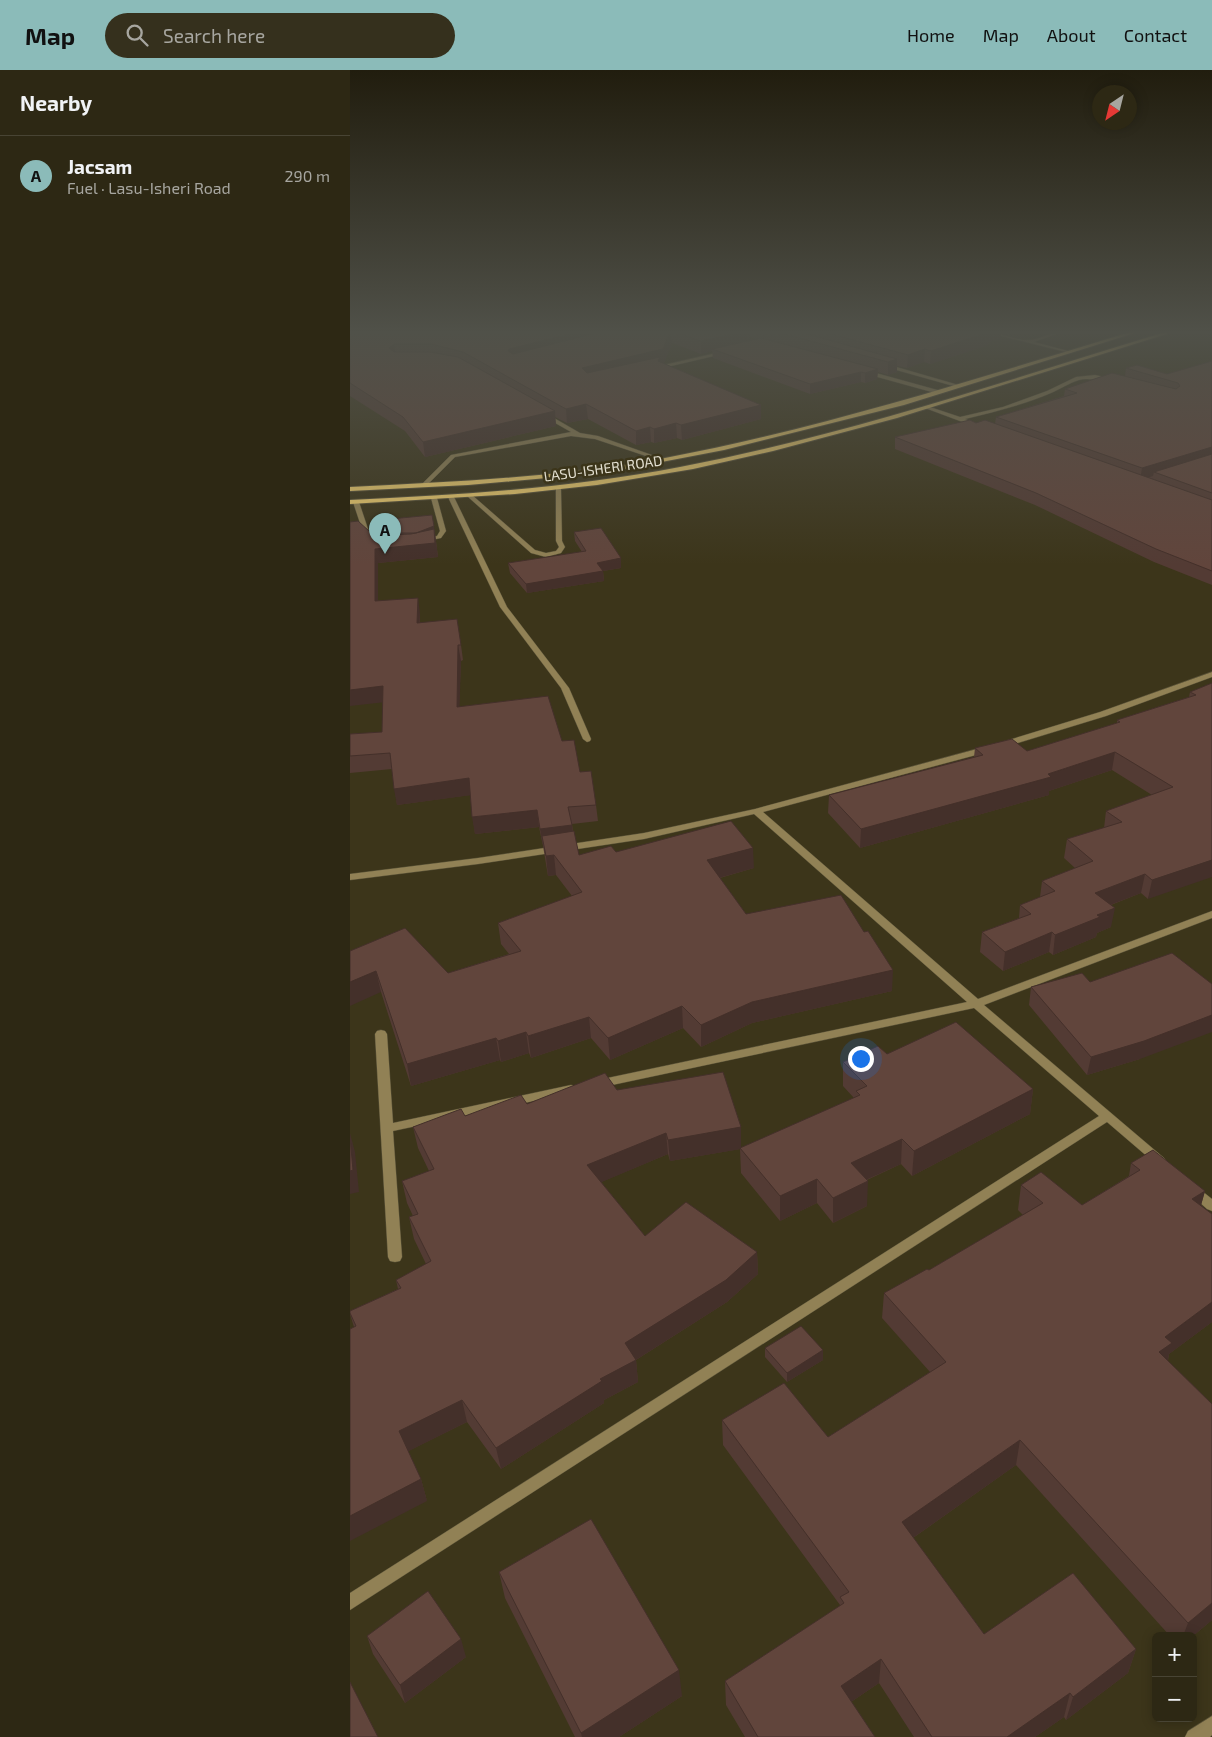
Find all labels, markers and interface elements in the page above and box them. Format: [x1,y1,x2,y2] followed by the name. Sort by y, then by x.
[105,13,455,58] search box
[25,21,75,50] text: Map
[123,21,151,49] icon: search
[163,24,265,47] text: Search here
[907,24,955,46] text: Home
[983,24,1019,46] text: Map
[1047,24,1096,46] text: About
[1124,24,1187,46] text: Contact
[1092,85,1137,130] north arrow
[20,90,92,115] text: Nearby
[67,155,132,178] text: Jacsam
[31,166,41,185] text: A
[285,166,330,185] text: 290 m
[67,178,231,197] text: Fuel · Lasu-Isheri Road
[543,451,663,485] street label: LASU-ISHERI ROAD
[369,513,401,554] pin: A
[848,1046,874,1072] your location
[1152,1632,1197,1722] map controls
[1152,1632,1197,1677] button: +
[1152,1677,1197,1722] button: −

